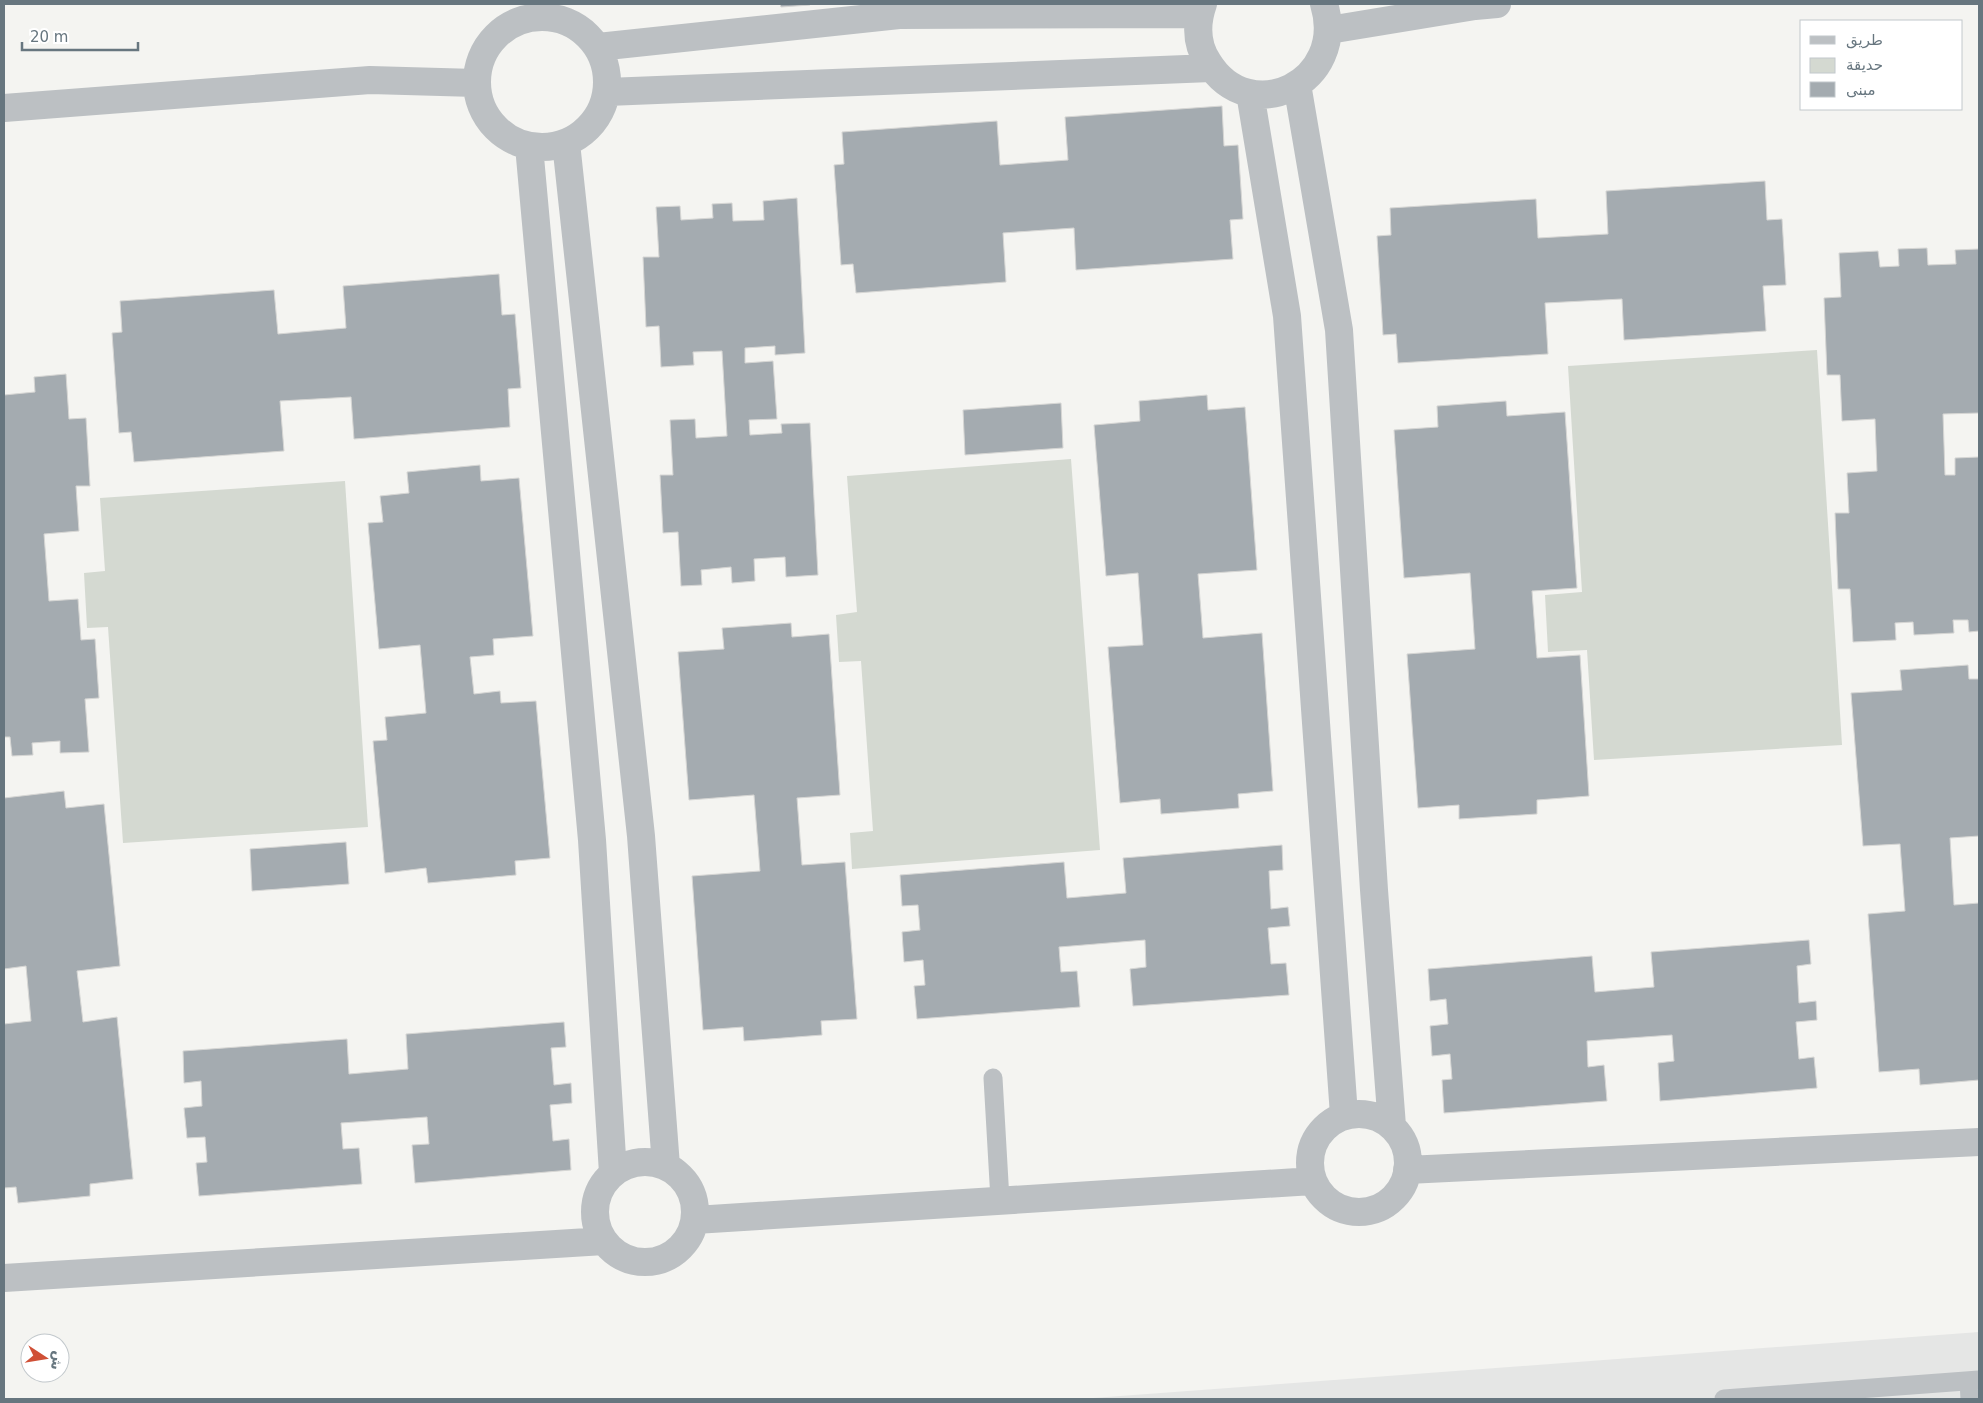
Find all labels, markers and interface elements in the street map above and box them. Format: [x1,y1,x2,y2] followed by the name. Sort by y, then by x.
[22,20,139,52] scale bar
[1800,20,1963,110] legend
[30,28,68,46] text: 20 m
[1846,31,1883,49] text: طريق
[1846,56,1883,74] text: حديقة
[1846,81,1876,99] text: مبنى
[20,1333,70,1383] north arrow
[48,1350,68,1372] text: ش

